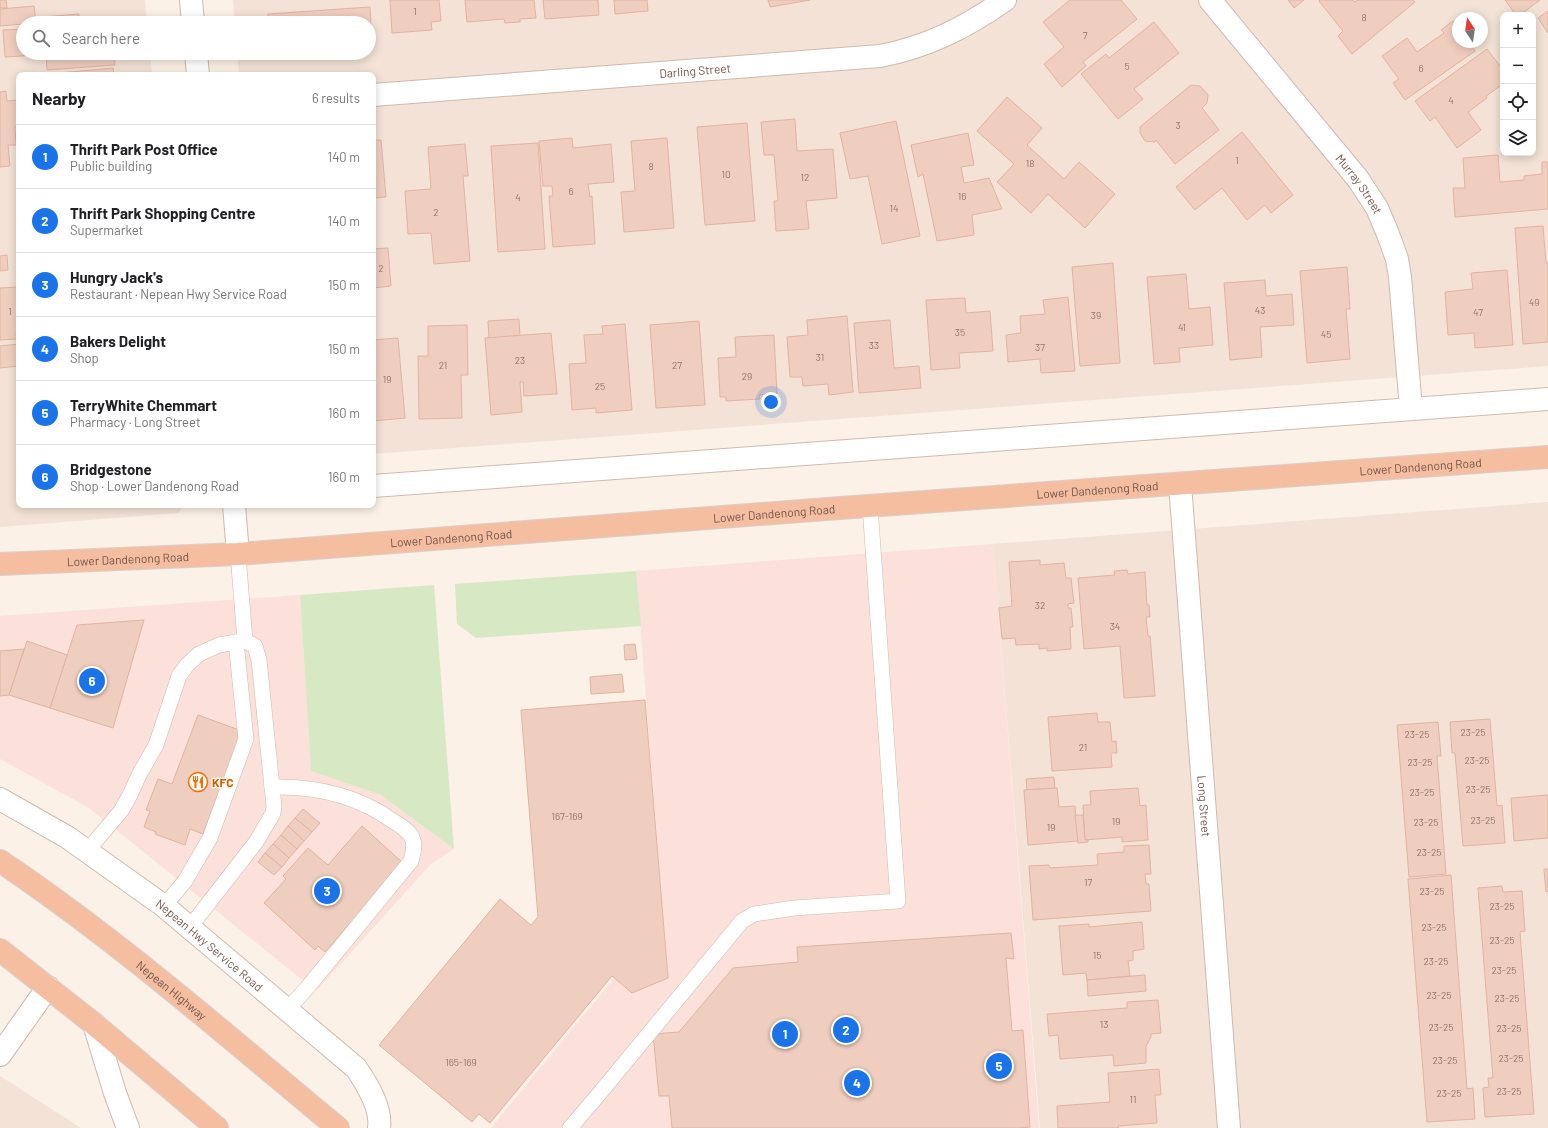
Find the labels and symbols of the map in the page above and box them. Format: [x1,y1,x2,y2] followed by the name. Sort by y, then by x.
[413,5,417,17] house number: 1
[1361,11,1367,23] house number: 8
[1452,12,1488,48] north arrow
[1083,29,1088,41] house number: 7
[659,60,731,80] street label: Darling Street
[1124,60,1130,72] house number: 5
[1418,62,1424,74] house number: 6
[1448,94,1454,106] house number: 4
[1175,119,1181,131] house number: 3
[1333,151,1386,216] street label: Murray Street
[1235,154,1239,166] house number: 1
[1026,157,1034,169] house number: 18
[648,160,654,172] house number: 8
[721,168,731,180] house number: 10
[801,171,809,183] house number: 12
[568,185,574,197] house number: 6
[958,190,966,202] house number: 16
[515,191,521,203] house number: 4
[889,202,899,214] house number: 14
[433,206,439,218] house number: 2
[378,262,384,274] house number: 2
[1529,296,1539,308] house number: 49
[1255,304,1265,316] house number: 43
[8,305,12,317] house number: 1
[1473,306,1483,318] house number: 47
[1091,309,1101,321] house number: 39
[1178,321,1186,333] house number: 41
[955,326,965,338] house number: 35
[1321,328,1331,340] house number: 45
[869,339,879,351] house number: 33
[1035,341,1045,353] house number: 37
[816,351,824,363] house number: 31
[515,354,525,366] house number: 23
[439,359,447,371] house number: 21
[672,359,682,371] house number: 27
[742,370,752,382] house number: 29
[383,373,391,385] house number: 19
[595,380,605,392] house number: 25
[761,392,781,412] your location
[1359,455,1482,478] street label: Lower Dandenong Road
[1036,478,1159,501] street label: Lower Dandenong Road
[713,501,836,525] street label: Lower Dandenong Road
[390,526,513,549] street label: Lower Dandenong Road
[66,549,189,568] street label: Lower Dandenong Road
[1035,599,1045,611] house number: 32
[1110,620,1120,632] house number: 34
[79,666,105,696] pin: 6
[1461,726,1485,738] house number: 23-25
[1405,728,1429,740] house number: 23-25
[1079,741,1087,753] house number: 21
[1465,754,1489,766] house number: 23-25
[1408,756,1432,768] house number: 23-25
[187,771,209,793] restaurant icon: KFC
[212,775,234,789] place label: KFC
[1195,775,1214,837] street label: Long Street
[1466,783,1490,795] house number: 23-25
[1410,786,1434,798] house number: 23-25
[551,810,583,822] house number: 167-169
[1471,814,1495,826] house number: 23-25
[1112,815,1120,827] house number: 19
[1414,816,1438,828] house number: 23-25
[1047,821,1055,833] house number: 19
[1417,846,1441,858] house number: 23-25
[314,876,340,906] pin: 3
[1084,876,1092,888] house number: 17
[1420,885,1444,897] house number: 23-25
[154,896,266,994] street label: Nepean Hwy Service Road
[1490,900,1514,912] house number: 23-25
[1422,921,1446,933] house number: 23-25
[1490,934,1514,946] house number: 23-25
[1093,949,1101,961] house number: 15
[1424,955,1448,967] house number: 23-25
[134,957,210,1023] street label: Nepean Highway
[1492,964,1516,976] house number: 23-25
[1427,989,1451,1001] house number: 23-25
[1495,992,1519,1004] house number: 23-25
[833,1015,859,1045] pin: 2
[1100,1018,1108,1030] house number: 13
[772,1019,798,1049] pin: 1
[1429,1021,1453,1033] house number: 23-25
[1497,1022,1521,1034] house number: 23-25
[986,1051,1012,1081] pin: 5
[1499,1052,1523,1064] house number: 23-25
[1433,1054,1457,1066] house number: 23-25
[445,1056,477,1068] house number: 165-169
[844,1068,870,1098] pin: 4
[1497,1085,1521,1097] house number: 23-25
[1437,1087,1461,1099] house number: 23-25
[1129,1093,1137,1105] house number: 11

